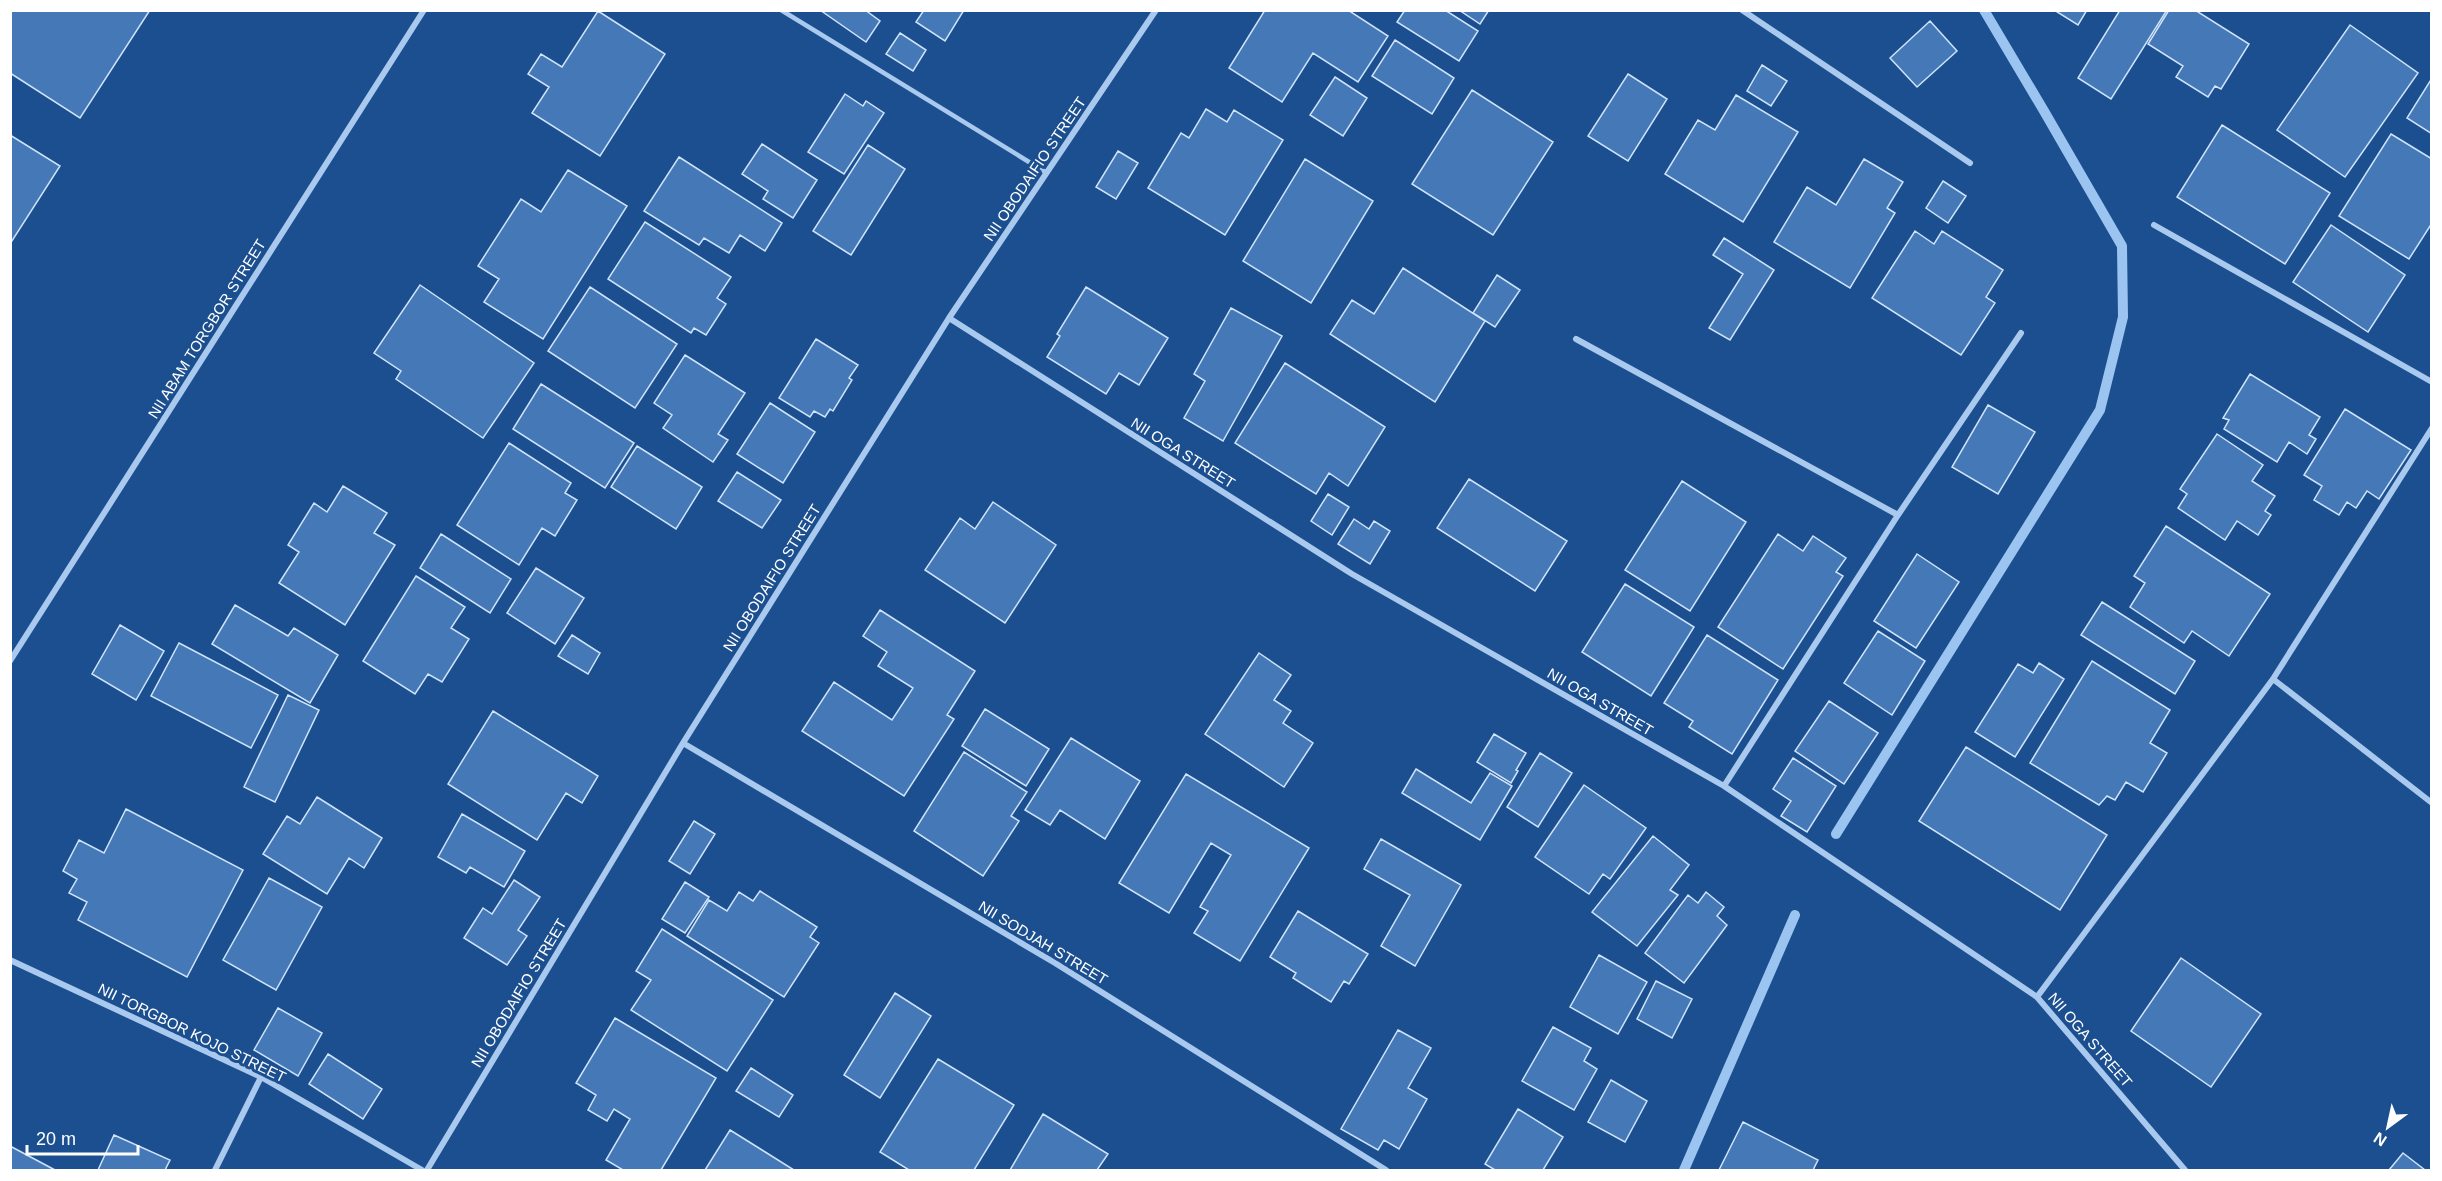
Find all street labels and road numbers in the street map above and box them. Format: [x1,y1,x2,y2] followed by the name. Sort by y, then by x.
[980,93,1089,244] street label: NII OBODAIFIO STREET
[144,236,269,421] street label: NII ABAM TORGBOR STREET
[1128,414,1238,491] street label: NII OGA STREET
[719,501,824,654] street label: NII OBODAIFIO STREET
[1544,664,1656,739] street label: NII OGA STREET
[976,897,1111,988] street label: NII SODJAH STREET
[467,915,570,1070] street label: NII OBODAIFIO STREET
[95,980,289,1086] street label: NII TORGBOR KOJO STREET
[2045,989,2136,1090] street label: NII OGA STREET

